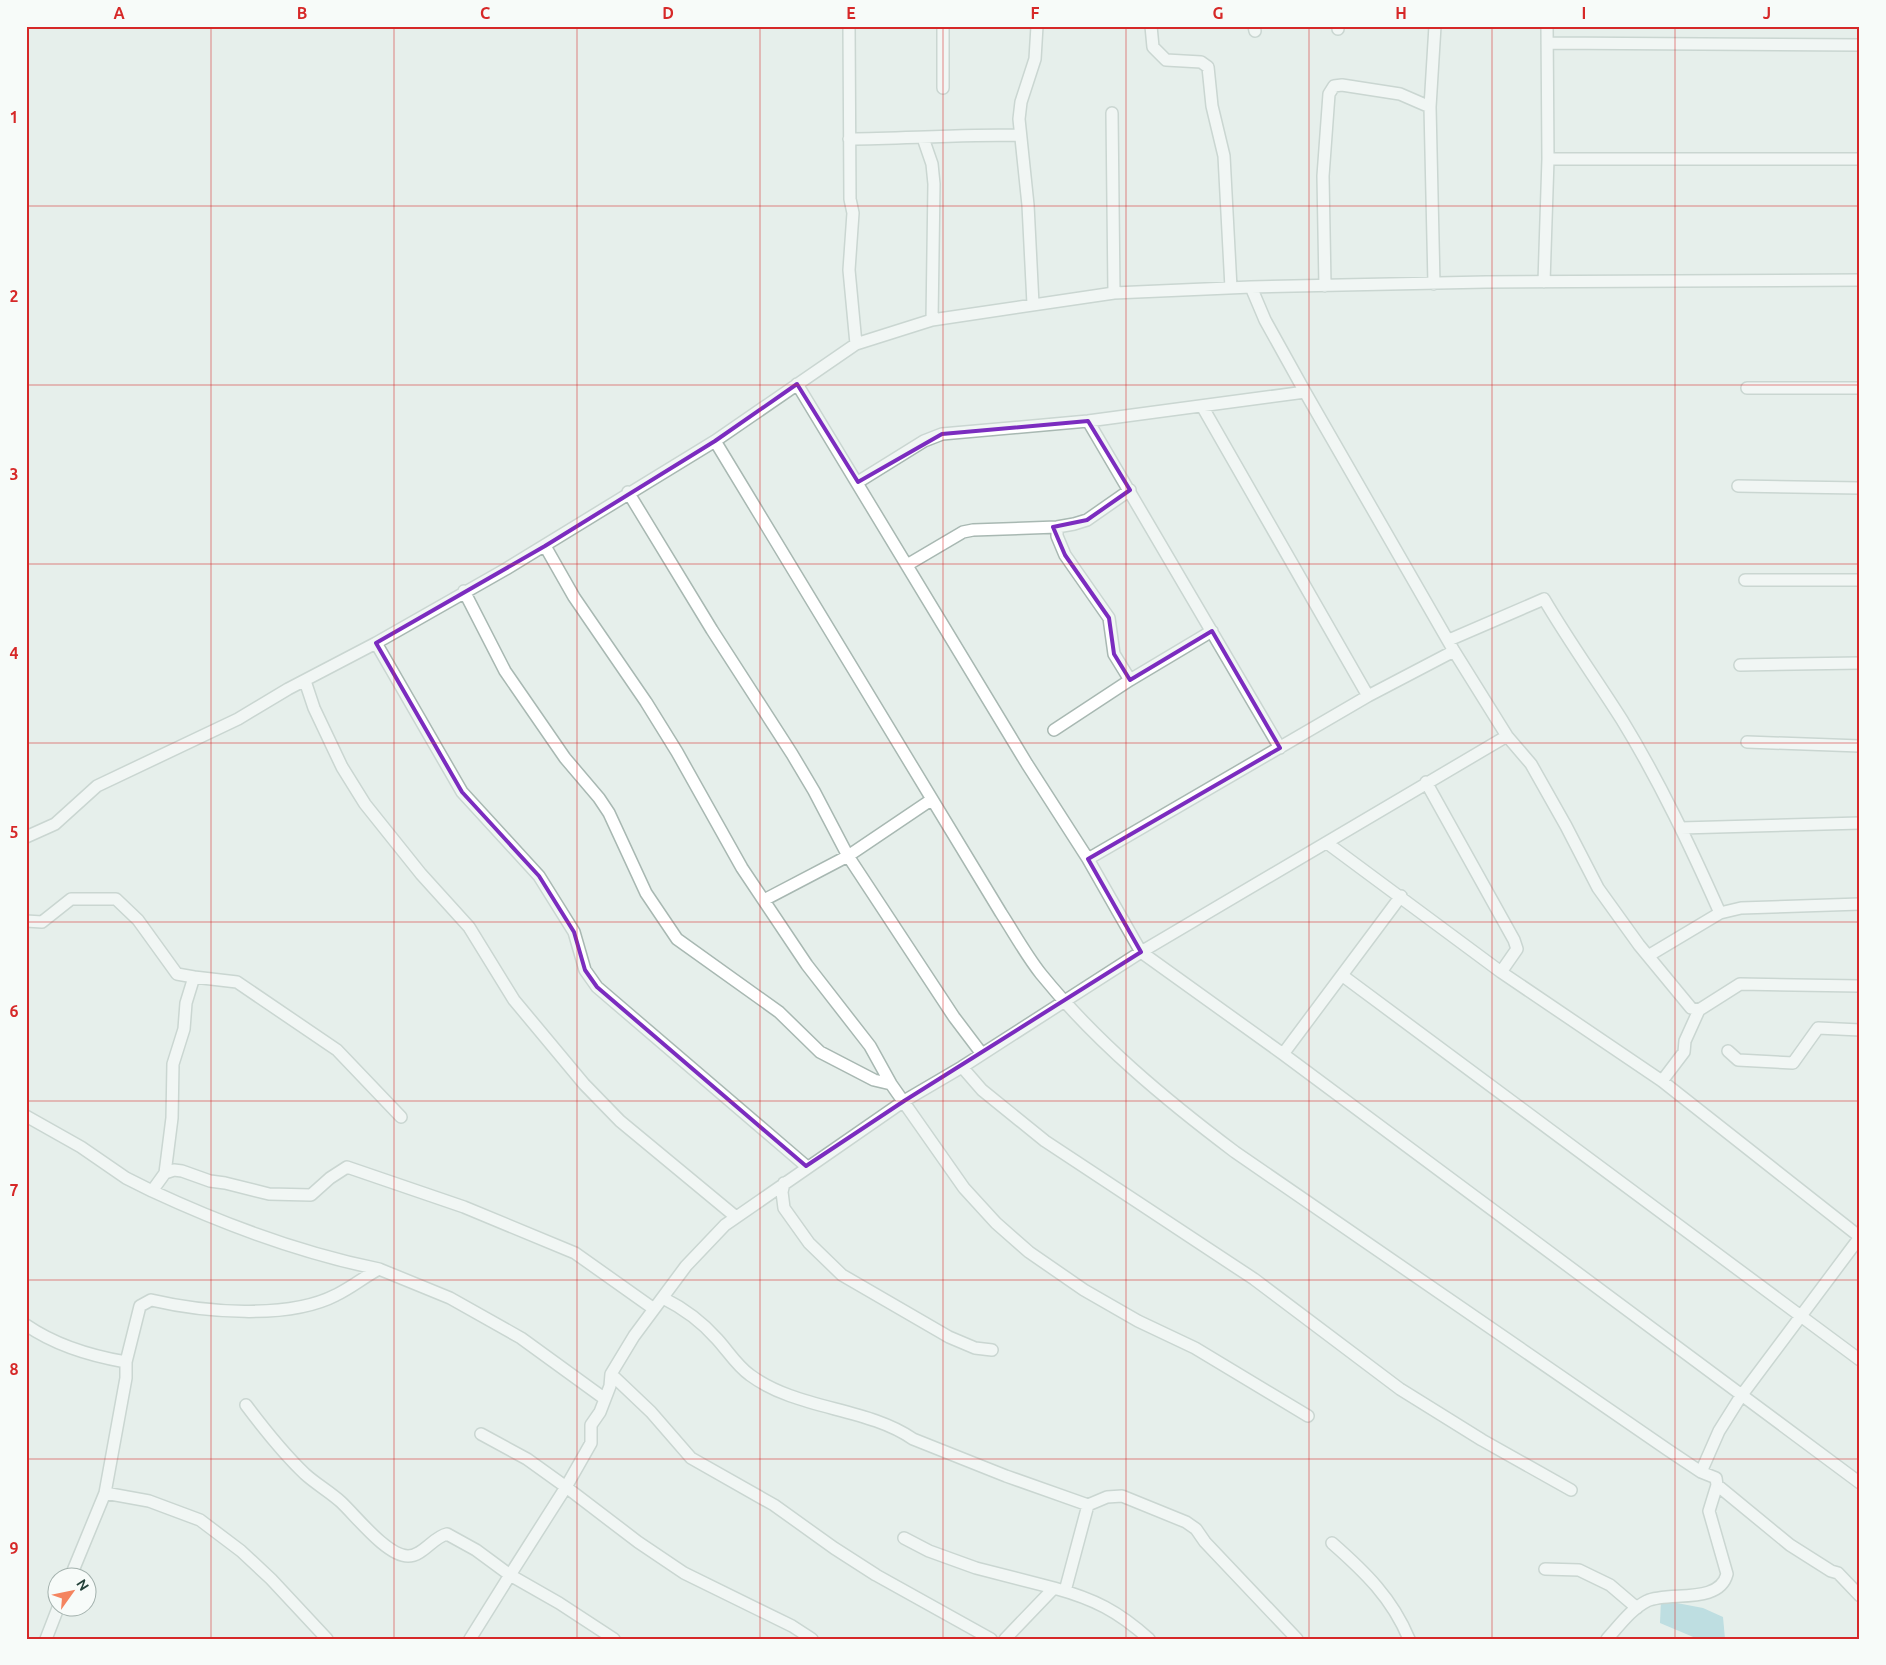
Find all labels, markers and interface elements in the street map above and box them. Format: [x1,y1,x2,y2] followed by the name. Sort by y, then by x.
[113,4,125,22] text: A
[297,4,307,22] text: B
[480,4,490,22] text: C
[662,4,674,22] text: D
[846,4,856,22] text: E
[1031,4,1040,22] text: F
[1212,4,1224,22] text: G
[1395,4,1407,22] text: H
[1582,4,1586,22] text: I
[1763,4,1771,22] text: J
[9,108,19,126] text: 1
[9,287,19,305] text: 2
[9,465,19,483] text: 3
[9,644,19,662] text: 4
[9,823,19,841] text: 5
[9,1002,19,1020] text: 6
[9,1181,19,1199] text: 7
[9,1360,19,1378] text: 8
[9,1539,19,1557] text: 9
[48,1568,98,1618] north arrow
[73,1576,92,1594] text: N

